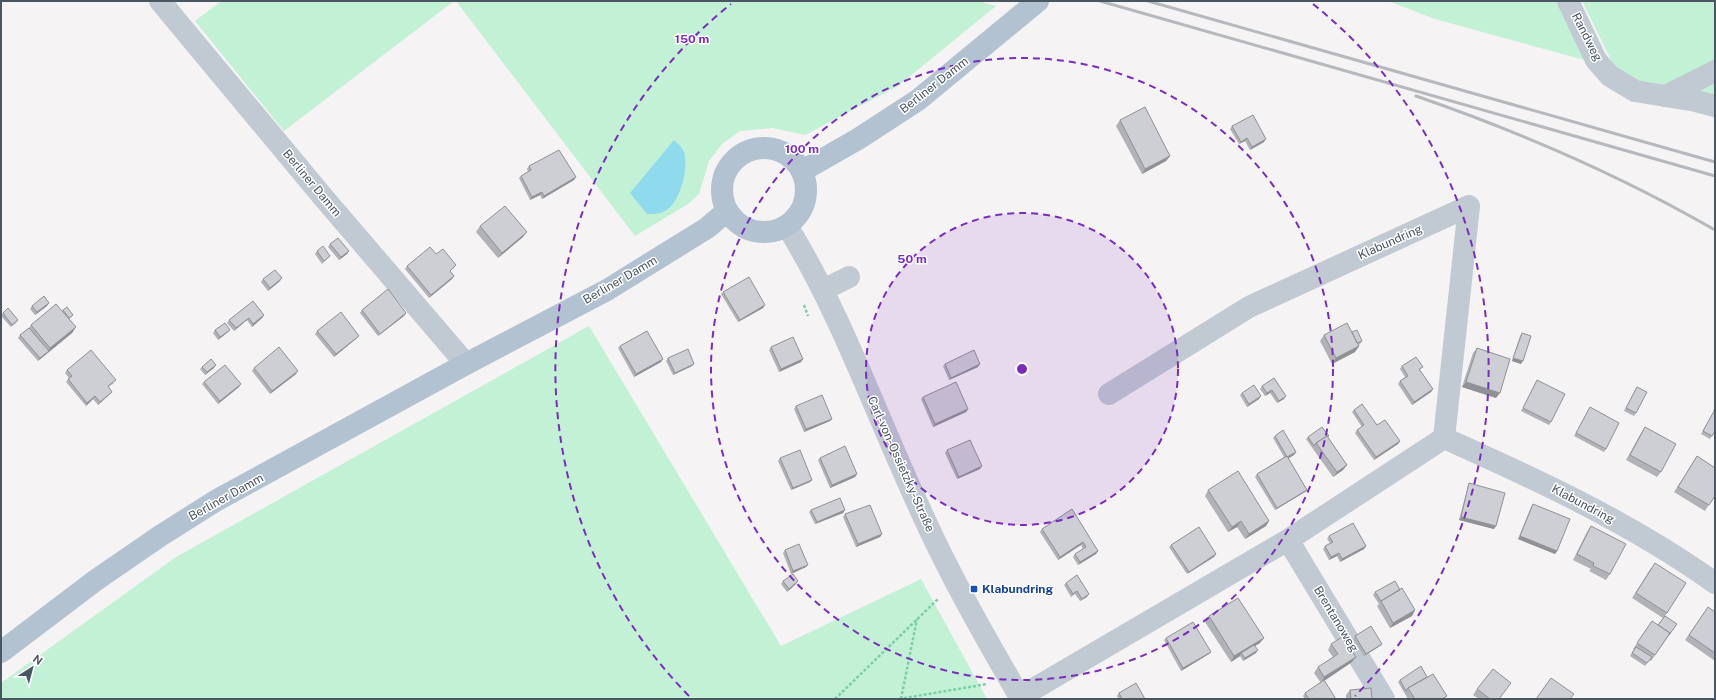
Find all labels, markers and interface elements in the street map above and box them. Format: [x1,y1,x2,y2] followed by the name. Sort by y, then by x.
[1569,11,1605,63] street label: Randweg
[675,32,709,46] text: 150 m
[897,54,971,116] street label: Berliner Damm
[785,142,819,156] text: 100 m
[280,147,344,219] street label: Berliner Damm
[1356,222,1424,262] street label: Klabundring
[897,252,927,266] text: 50 m
[580,253,660,307] street label: Berliner Damm
[1015,362,1029,376] centre of rings
[865,394,937,534] street label: Carl-von-Ossietzky-Straße
[186,471,266,523] street label: Berliner Damm
[1549,482,1617,526] street label: Klabundring
[982,582,1053,596] place label: Klabundring
[1311,583,1361,655] street label: Brentanoweg
[969,584,979,594] marker: Klabundring
[12,648,52,688] north arrow
[31,653,45,667] text: N

